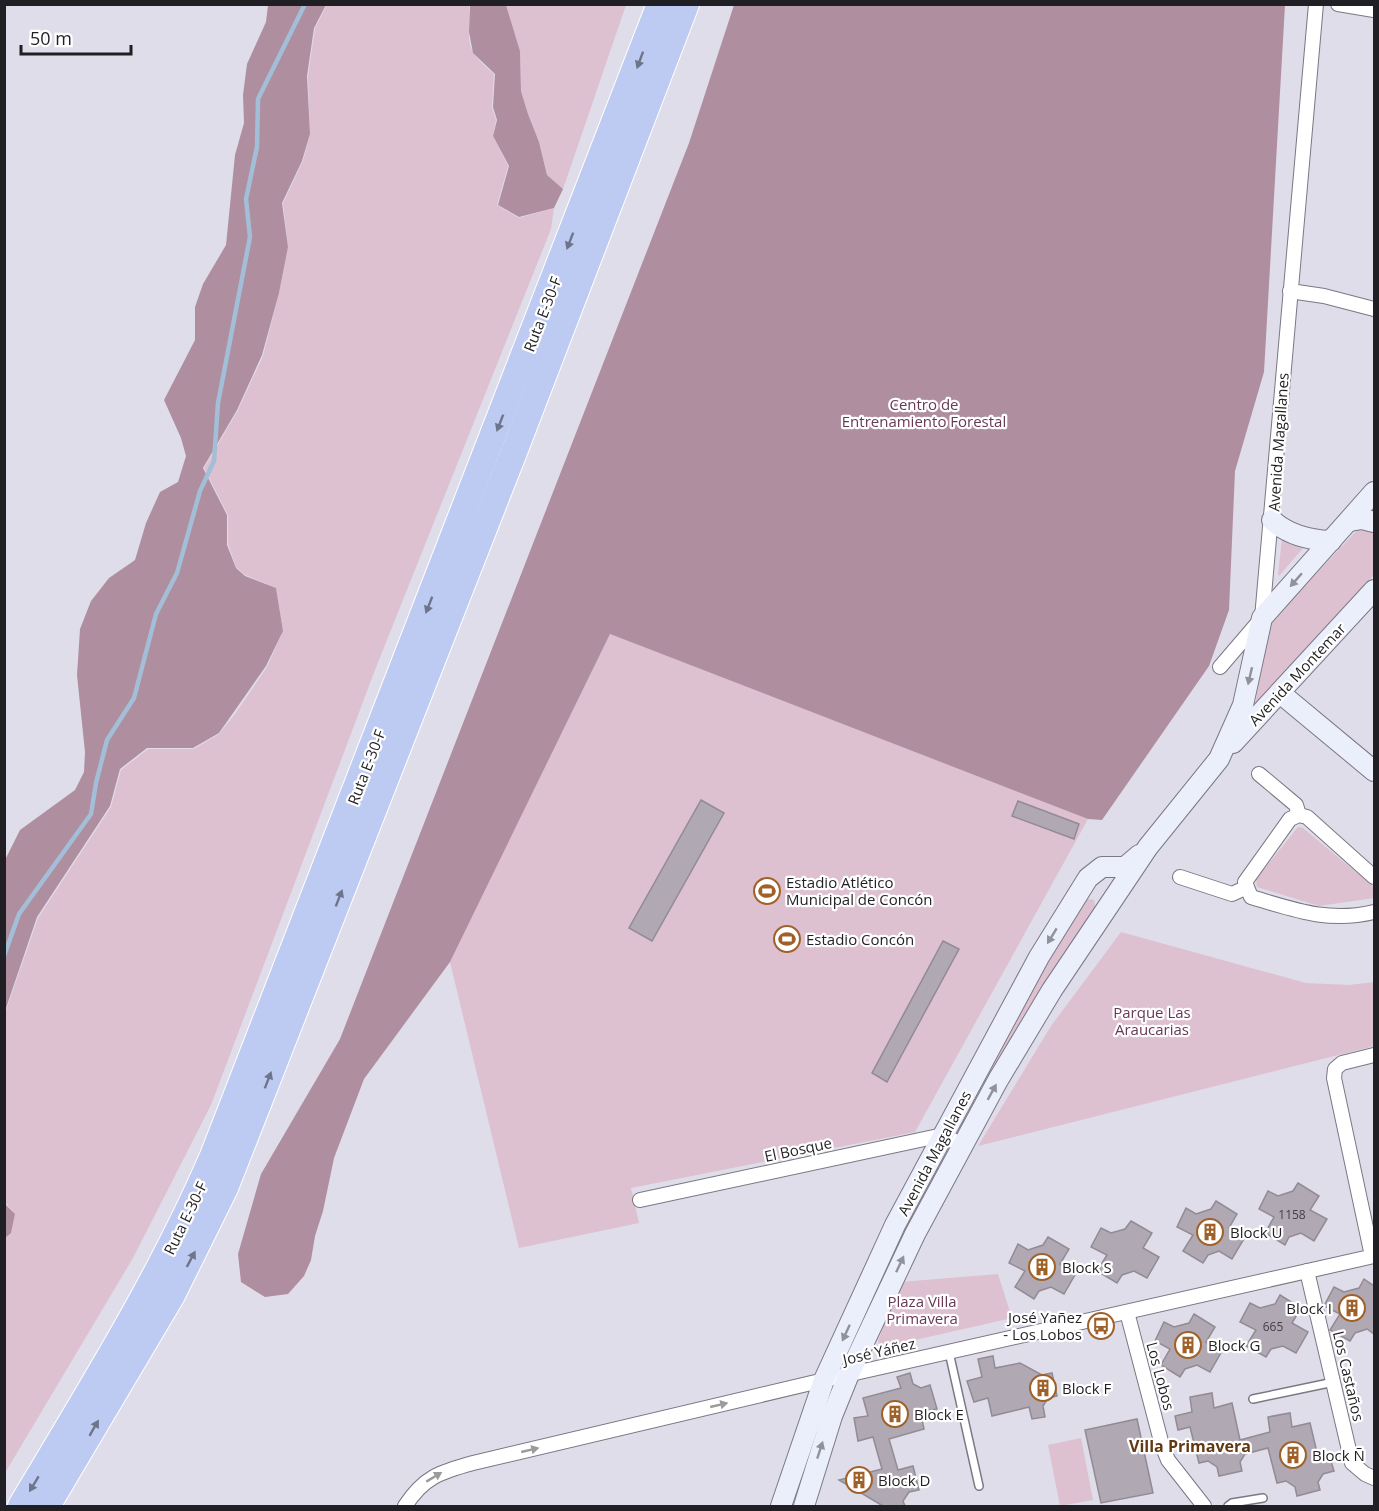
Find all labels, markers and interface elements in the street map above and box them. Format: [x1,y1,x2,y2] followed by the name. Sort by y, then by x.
[21,18,130,56] scale bar
[30,26,72,50] text: 50 m
[635,51,645,69] one-way arrow
[565,233,575,251] one-way arrow
[519,273,566,354] street label: Ruta E-30-F
[1263,372,1293,512] street label: Avenida Magallanes
[842,394,1006,431] park label: Centro de Entrenamiento Forestal
[494,414,504,432] one-way arrow
[1290,572,1303,588] one-way arrow
[424,596,433,614] one-way arrow
[1244,618,1350,730] street label: Avenida Montemar
[1244,666,1254,685] one-way arrow
[343,726,390,807] street label: Ruta E-30-F
[786,872,932,909] place label: Estadio Atlético Municipal de Concón
[752,876,782,906] sports icon: Estadio Atlético Municipal de Concón
[334,889,344,907] one-way arrow
[772,924,802,954] sports icon: Estadio Concón
[1046,928,1057,944] one-way arrow
[806,929,914,949] place label: Estadio Concón
[1113,1002,1191,1039] park label: Parque Las Araucarias
[264,1071,273,1089] one-way arrow
[987,1083,997,1100] one-way arrow
[893,1087,975,1219] street label: Avenida Magallanes
[762,1132,834,1166] street label: El Bosque
[159,1178,211,1258] street label: Ruta E-30-F
[1278,1206,1306,1223] house number: 1158
[1195,1217,1225,1247] building icon: Block U
[1230,1222,1282,1242] place label: Block U
[186,1250,196,1267] one-way arrow
[1027,1252,1057,1282] building icon: Block S
[896,1256,905,1273] one-way arrow
[1062,1257,1112,1277] place label: Block S
[886,1291,958,1328] park label: Plaza Villa Primavera
[1337,1293,1367,1323] building icon: Block I
[1286,1298,1332,1318] place label: Block I
[1003,1307,1082,1344] place label: José Yañez - Los Lobos
[1086,1311,1116,1341] bus stop icon: José Yañez - Los Lobos
[1263,1318,1283,1335] house number: 665
[841,1324,850,1341] one-way arrow
[1329,1329,1369,1423] street label: Los Castaños
[1173,1330,1203,1360] building icon: Block G
[839,1333,917,1370] street label: José Yáñez
[1208,1335,1260,1355] place label: Block G
[1142,1340,1180,1412] street label: Los Lobos
[1028,1373,1058,1403] building icon: Block F
[1062,1378,1111,1398] place label: Block F
[710,1399,728,1409] one-way arrow
[880,1399,910,1429] building icon: Block E
[914,1404,964,1424] place label: Block E
[88,1420,99,1436] one-way arrow
[1129,1435,1251,1457] district label: Villa Primavera
[1278,1440,1308,1470] building icon: Block Ñ
[816,1441,825,1459] one-way arrow
[520,1445,539,1454] one-way arrow
[1312,1445,1365,1465] place label: Block Ñ
[844,1465,874,1495] building icon: Block D
[878,1470,930,1490] place label: Block D
[426,1472,443,1482] one-way arrow
[29,1476,40,1492] one-way arrow

